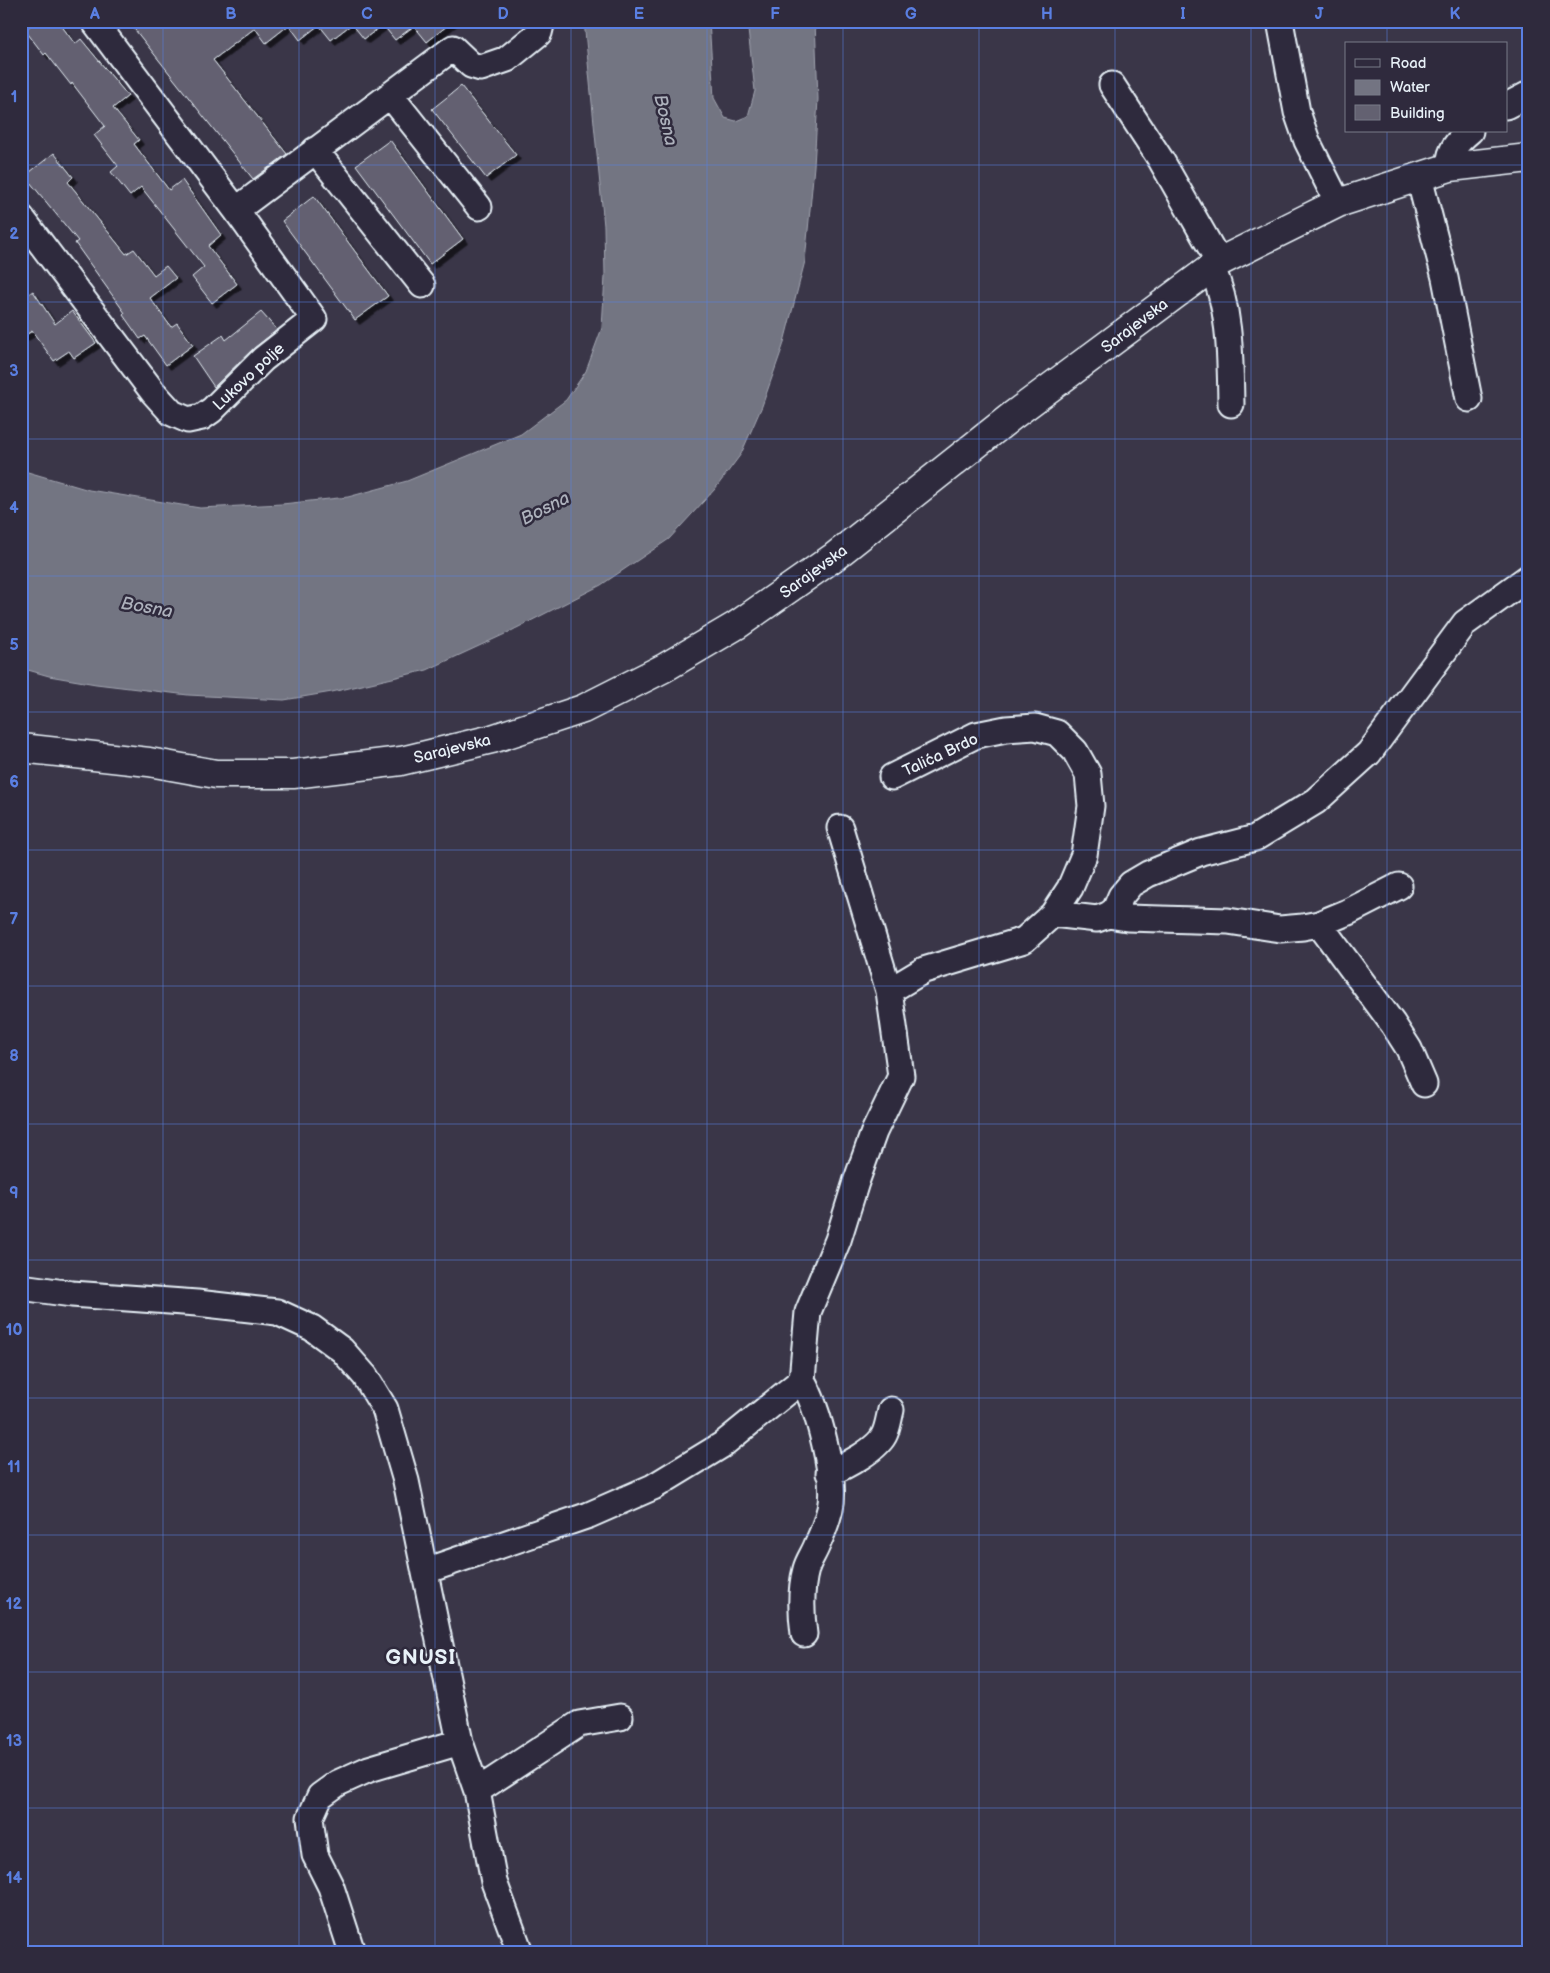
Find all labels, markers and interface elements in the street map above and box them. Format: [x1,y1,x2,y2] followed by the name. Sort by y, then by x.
[89,5,100,24] text: A
[225,5,237,24] text: B
[361,5,373,24] text: C
[497,5,509,24] text: D
[634,5,644,24] text: E
[770,5,780,24] text: F
[905,5,917,24] text: G
[1041,5,1053,24] text: H
[1180,5,1186,24] text: I
[1315,5,1324,24] text: J
[1450,5,1461,24] text: K
[1345,42,1508,132] legend
[1390,54,1426,73] text: Road
[1390,78,1430,97] text: Water
[11,88,17,107] text: 1
[649,92,682,148] water label: Bosna
[1390,104,1445,123] text: Building
[9,225,19,244] text: 2
[1098,295,1172,357] street label: Sarajevska
[209,339,289,415] street label: Lukovo polje
[9,362,19,381] text: 3
[517,487,573,530] water label: Bosna
[9,499,19,518] text: 4
[776,541,851,603] street label: Sarajevska
[119,593,174,622] water label: Bosna
[9,636,19,655] text: 5
[900,730,981,781] street label: Talića Brdo
[412,731,493,768] street label: Sarajevska
[9,773,19,792] text: 6
[10,910,19,929] text: 7
[9,1047,19,1066] text: 8
[9,1184,19,1203] text: 9
[6,1321,22,1340] text: 10
[7,1458,21,1477] text: 11
[6,1595,23,1614] text: 12
[385,1645,457,1670] district label: GNUSI
[6,1732,22,1751] text: 13
[6,1869,23,1888] text: 14

